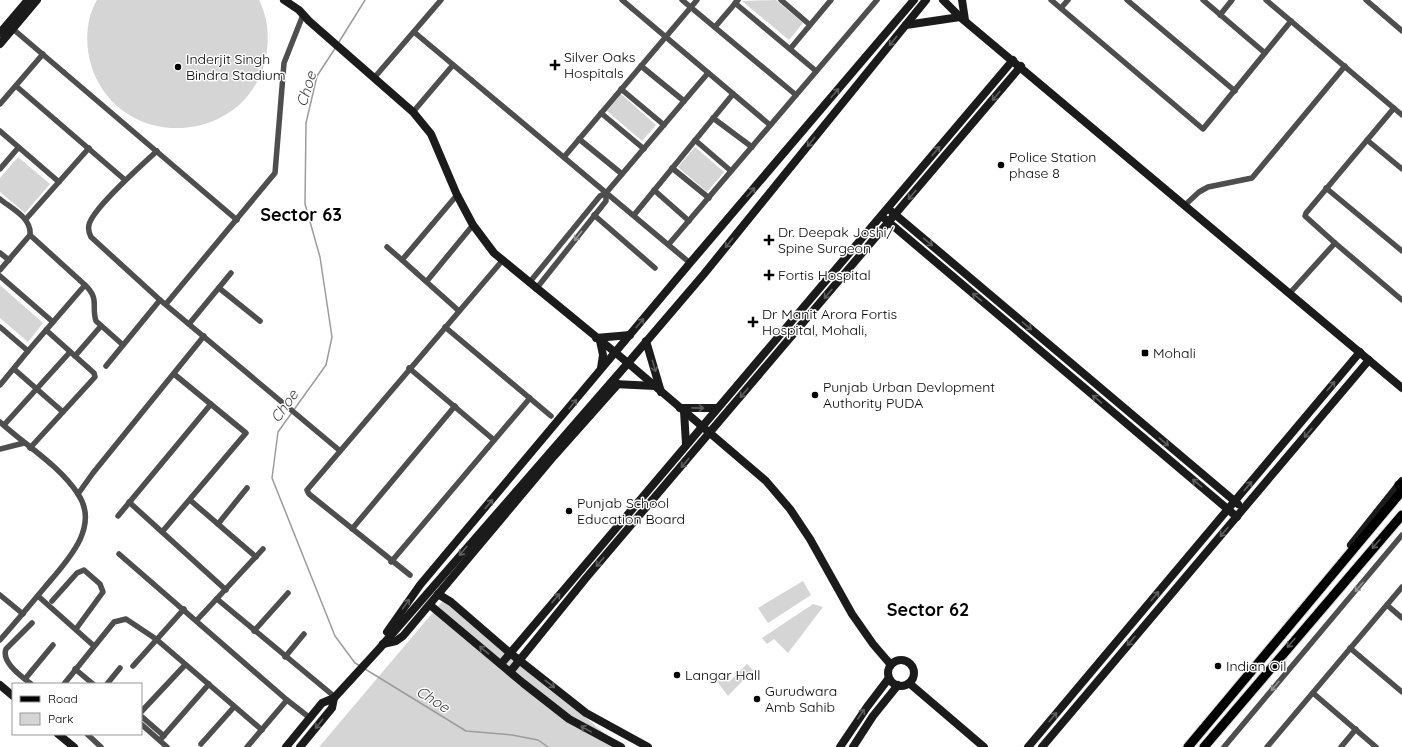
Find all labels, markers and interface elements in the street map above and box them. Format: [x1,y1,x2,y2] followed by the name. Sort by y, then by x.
[888,36,897,47] one-way arrow
[564,48,635,82] place label: Silver Oaks Hospitals
[186,50,286,84] place label: Inderjit Singh Bindra Stadium
[549,59,561,71] marker: Silver Oaks Hospitals
[173,62,183,72] marker: Inderjit Singh Bindra Stadium
[292,69,320,109] water label: Choe
[831,87,840,98] one-way arrow
[991,90,1000,101] one-way arrow
[806,136,815,147] one-way arrow
[931,146,940,156] one-way arrow
[1009,148,1096,182] place label: Police Station phase 8
[996,160,1006,170] marker: Police Station phase 8
[747,187,756,197] one-way arrow
[907,190,916,200] one-way arrow
[260,203,342,226] district label: Sector 63
[778,223,895,257] place label: Dr. Deepak Joshi/ Spine Surgeon
[574,230,583,241] one-way arrow
[763,234,775,246] marker: Dr. Deepak Joshi/ Spine Surgeon
[724,237,733,248] one-way arrow
[923,237,933,246] one-way arrow
[778,266,871,284] place label: Fortis Hospital
[763,269,775,281] marker: Fortis Hospital
[823,289,832,300] one-way arrow
[971,293,982,302] one-way arrow
[762,305,897,339] place label: Dr Manit Arora Fortis Hospital, Mohali,
[747,316,759,328] marker: Dr Manit Arora Fortis Hospital, Mohali,
[635,318,644,328] one-way arrow
[1022,322,1032,331] one-way arrow
[1153,344,1196,362] place label: Mohali
[1140,348,1150,358] marker: Mohali
[651,360,658,373] one-way arrow
[823,378,995,412] place label: Punjab Urban Devlopment Authority PUDA
[1326,381,1335,392] one-way arrow
[266,385,302,426] water label: Choe
[739,388,748,399] one-way arrow
[810,390,820,400] marker: Punjab Urban Devlopment Authority PUDA
[1092,395,1102,404] one-way arrow
[568,399,577,410] one-way arrow
[691,404,704,412] one-way arrow
[1304,427,1313,438] one-way arrow
[1158,438,1169,447] one-way arrow
[680,457,689,468] one-way arrow
[1191,478,1202,487] one-way arrow
[1243,481,1252,492] one-way arrow
[577,494,685,528] place label: Punjab School Education Board
[484,499,493,509] one-way arrow
[564,506,574,516] marker: Punjab School Education Board
[1220,527,1229,537] one-way arrow
[1372,539,1381,550] one-way arrow
[459,545,468,556] one-way arrow
[596,556,605,567] one-way arrow
[1354,581,1363,592] one-way arrow
[1150,591,1159,602] one-way arrow
[551,593,560,603] one-way arrow
[887,598,969,621] district label: Sector 62
[402,599,411,610] one-way arrow
[1126,636,1135,647] one-way arrow
[1287,637,1296,648] one-way arrow
[478,645,489,654] one-way arrow
[1226,657,1286,675] place label: Indian Oil
[1213,661,1223,671] marker: Indian Oil
[685,666,760,684] place label: Langar Hall
[672,670,682,680] marker: Langar Hall
[544,680,555,689] one-way arrow
[413,681,454,717] water label: Choe
[1271,681,1280,692] one-way arrow
[765,682,837,716] place label: Gurudwara Amb Sahib
[12,683,142,735] legend
[48,691,78,706] text: Road
[752,694,762,704] marker: Gurudwara Amb Sahib
[857,709,865,720] one-way arrow
[48,711,73,726] text: Park
[1048,713,1057,723] one-way arrow
[315,718,324,729] one-way arrow
[581,724,593,732] one-way arrow

